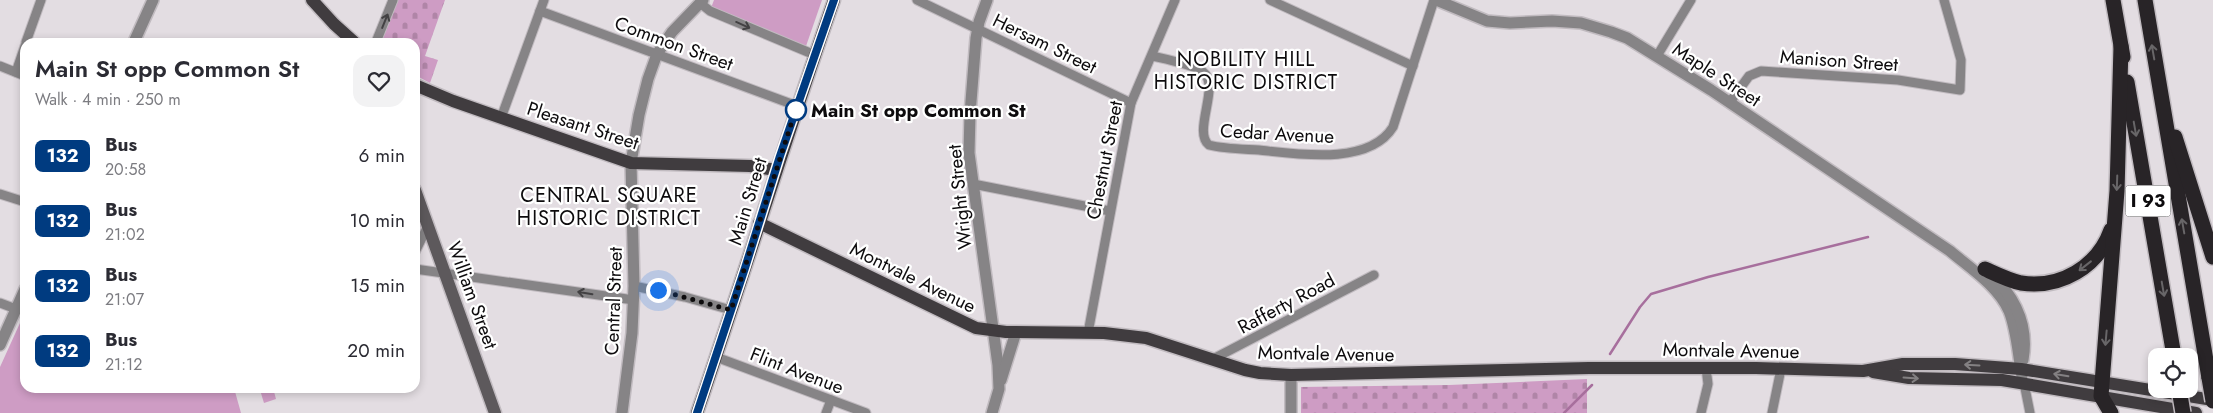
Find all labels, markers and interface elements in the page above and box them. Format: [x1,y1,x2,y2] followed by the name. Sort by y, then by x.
[988,7,1102,80] street label: Hersam Street
[611,10,737,78] street label: Common Street
[380,14,390,29] one-way arrow
[735,21,750,31] one-way arrow
[1667,36,1767,113] street label: Maple Street
[1779,43,1899,78] street label: Manison Street
[2148,44,2158,60] one-way arrow
[1154,45,1338,97] district label: NOBILITY HILL HISTORIC DISTRICT
[35,51,299,86] text: Main St opp Common St
[353,55,405,107] button: heart
[35,88,181,111] text: Walk · 4 min · 250 m
[523,95,643,156] street label: Pleasant Street
[811,97,1025,124] place label: Main St opp Common St
[1080,98,1129,222] street label: Chestnut Street
[785,99,807,121] marker: Main St opp Common St
[1219,117,1335,150] street label: Cedar Avenue
[2131,121,2141,137] one-way arrow
[105,131,137,158] text: Bus
[359,142,405,169] text: 6 min
[46,143,79,169] text: 132
[941,143,978,251] street label: Wright Street
[721,154,774,248] street label: Main Street
[105,158,146,181] text: 20:58
[2113,174,2122,190] one-way arrow
[517,181,701,233] district label: CENTRAL SQUARE HISTORIC DISTRICT
[2126,186,2170,217] road number: I 93
[105,196,137,223] text: Bus
[350,207,405,234] text: 10 min
[46,208,79,234] text: 132
[2178,219,2188,235] one-way arrow
[105,223,145,246] text: 21:02
[845,235,980,320] street label: Montvale Avenue
[441,238,505,353] street label: William Street
[598,246,629,356] street label: Central Street
[2079,260,2092,271] one-way arrow
[105,261,137,288] text: Bus
[1233,267,1340,340] street label: Rafferty Road
[350,272,405,299] text: 15 min
[46,273,79,299] text: 132
[646,278,671,303] your location
[2158,281,2168,297] one-way arrow
[105,288,144,311] text: 21:07
[578,288,594,298] one-way arrow
[105,326,137,353] text: Bus
[2101,330,2110,346] one-way arrow
[1662,336,1800,365] street label: Montvale Avenue
[347,337,405,364] text: 20 min
[46,338,79,364] text: 132
[1257,339,1395,368] street label: Montvale Avenue
[746,340,848,401] street label: Flint Avenue
[2148,348,2198,398] map controls
[2148,348,2198,398] button: locate
[105,353,142,376] text: 21:12
[1965,361,1981,370] one-way arrow
[2054,370,2070,380] one-way arrow
[1903,373,1919,382] one-way arrow

